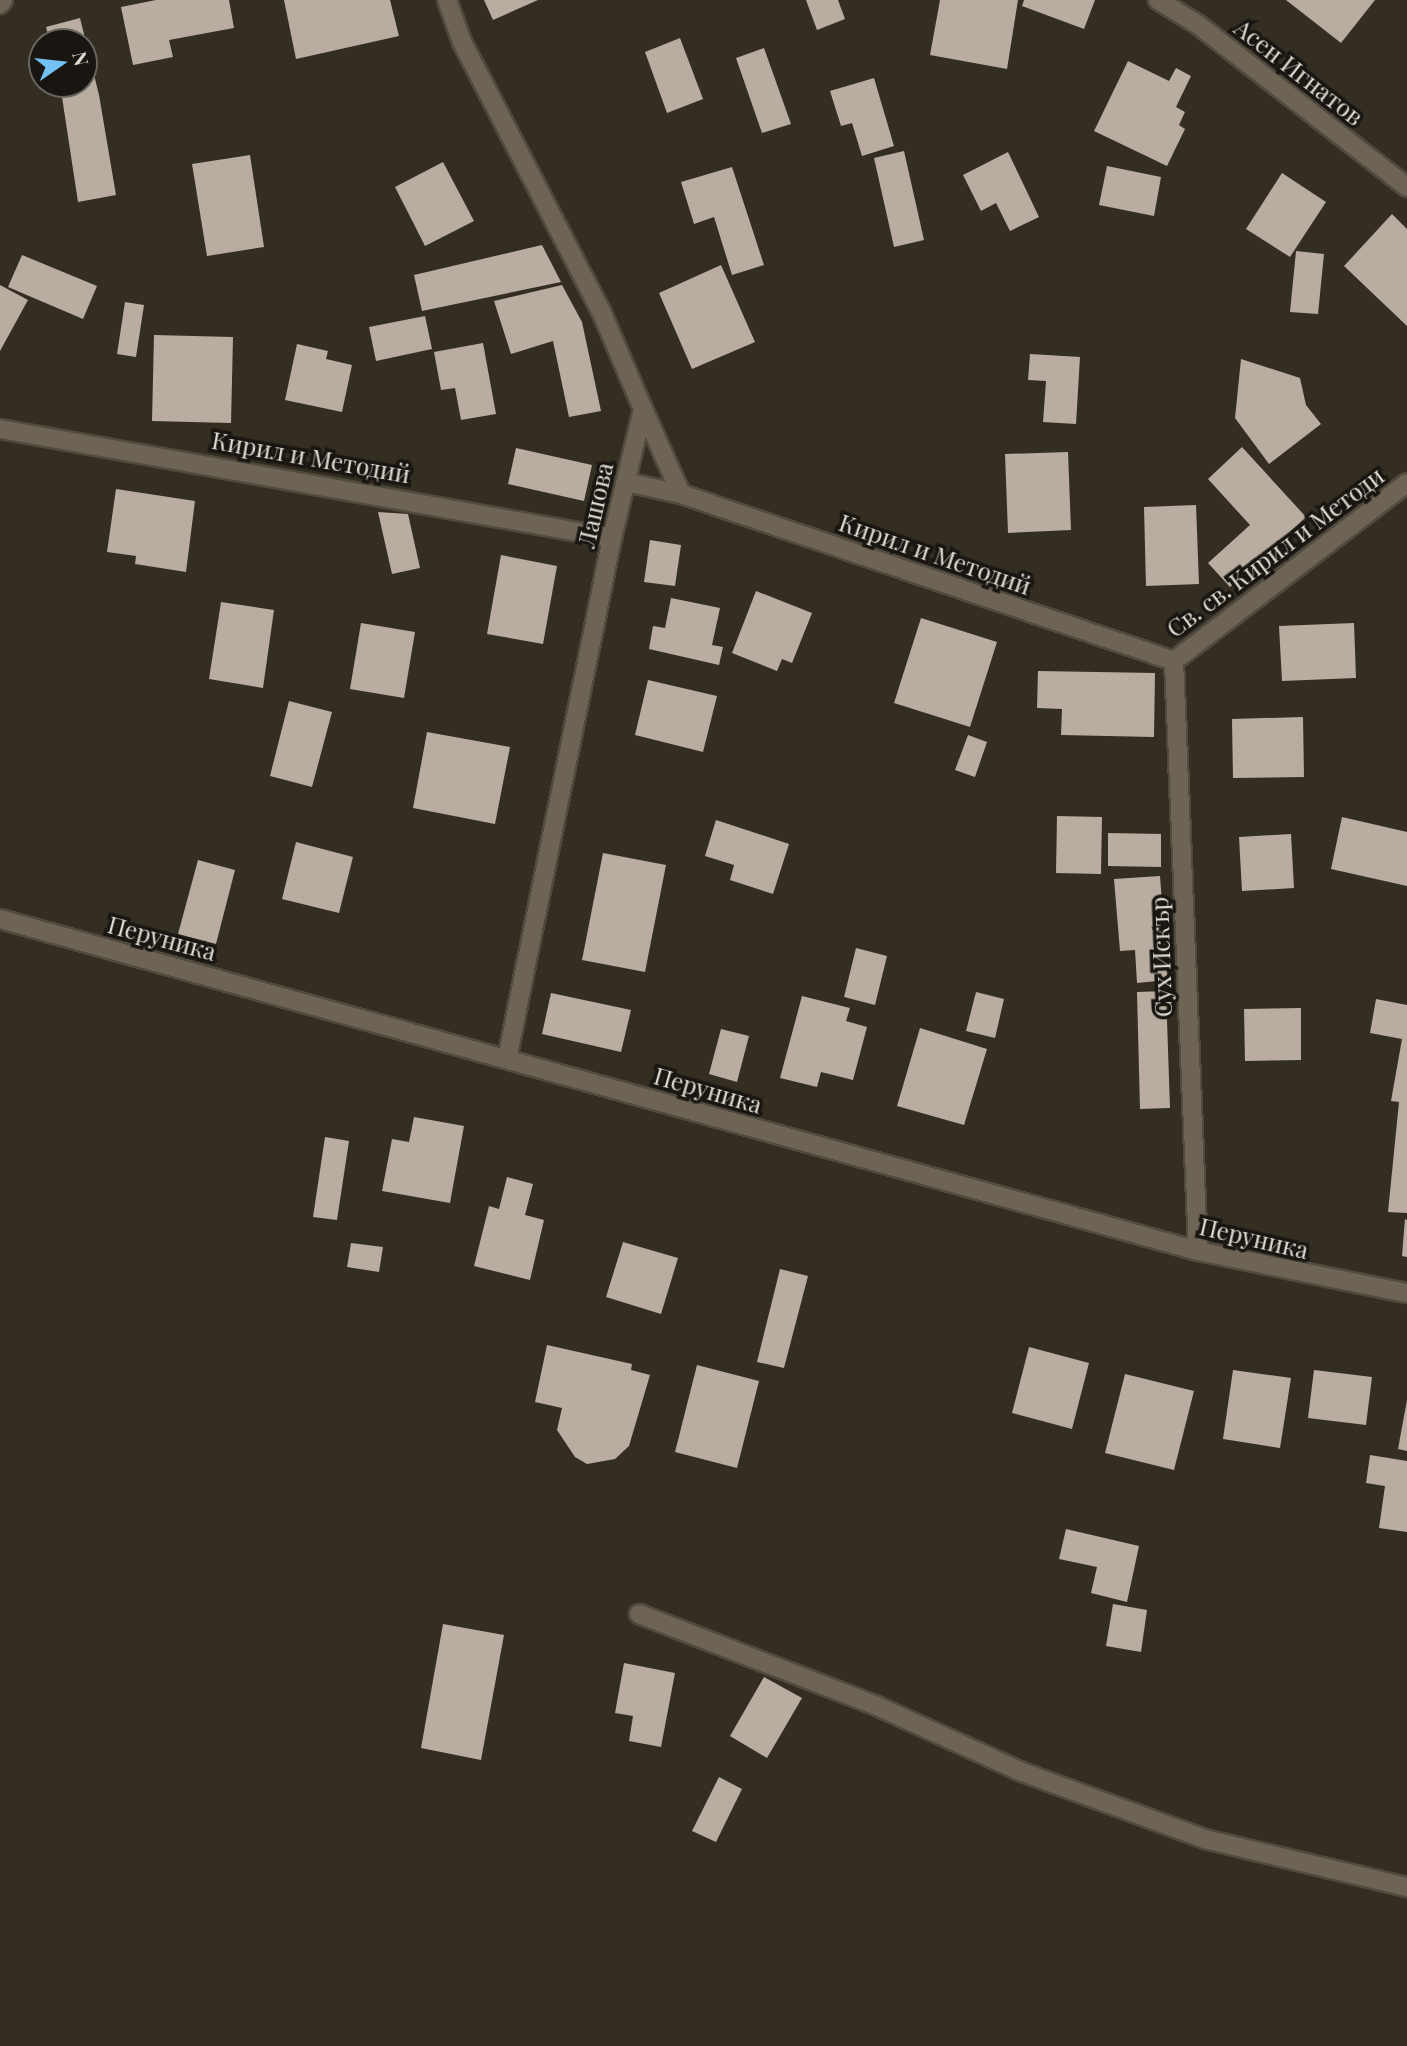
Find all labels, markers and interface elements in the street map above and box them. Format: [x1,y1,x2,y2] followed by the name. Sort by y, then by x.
[1229,13,1369,131] street label: Асен Игнатов
[28,28,98,98] north arrow
[67,49,96,68] text: N
[210,425,412,489] street label: Кирил и Методий
[571,459,619,551] street label: Лашова
[1161,461,1389,643] street label: Св. св. Кирил и Методи
[835,508,1035,600] street label: Кирил и Методий
[1145,896,1177,1018] street label: Сух Искър
[105,910,219,966] street label: Перуника
[651,1061,765,1119] street label: Перуника
[1197,1211,1311,1265] street label: Перуника

